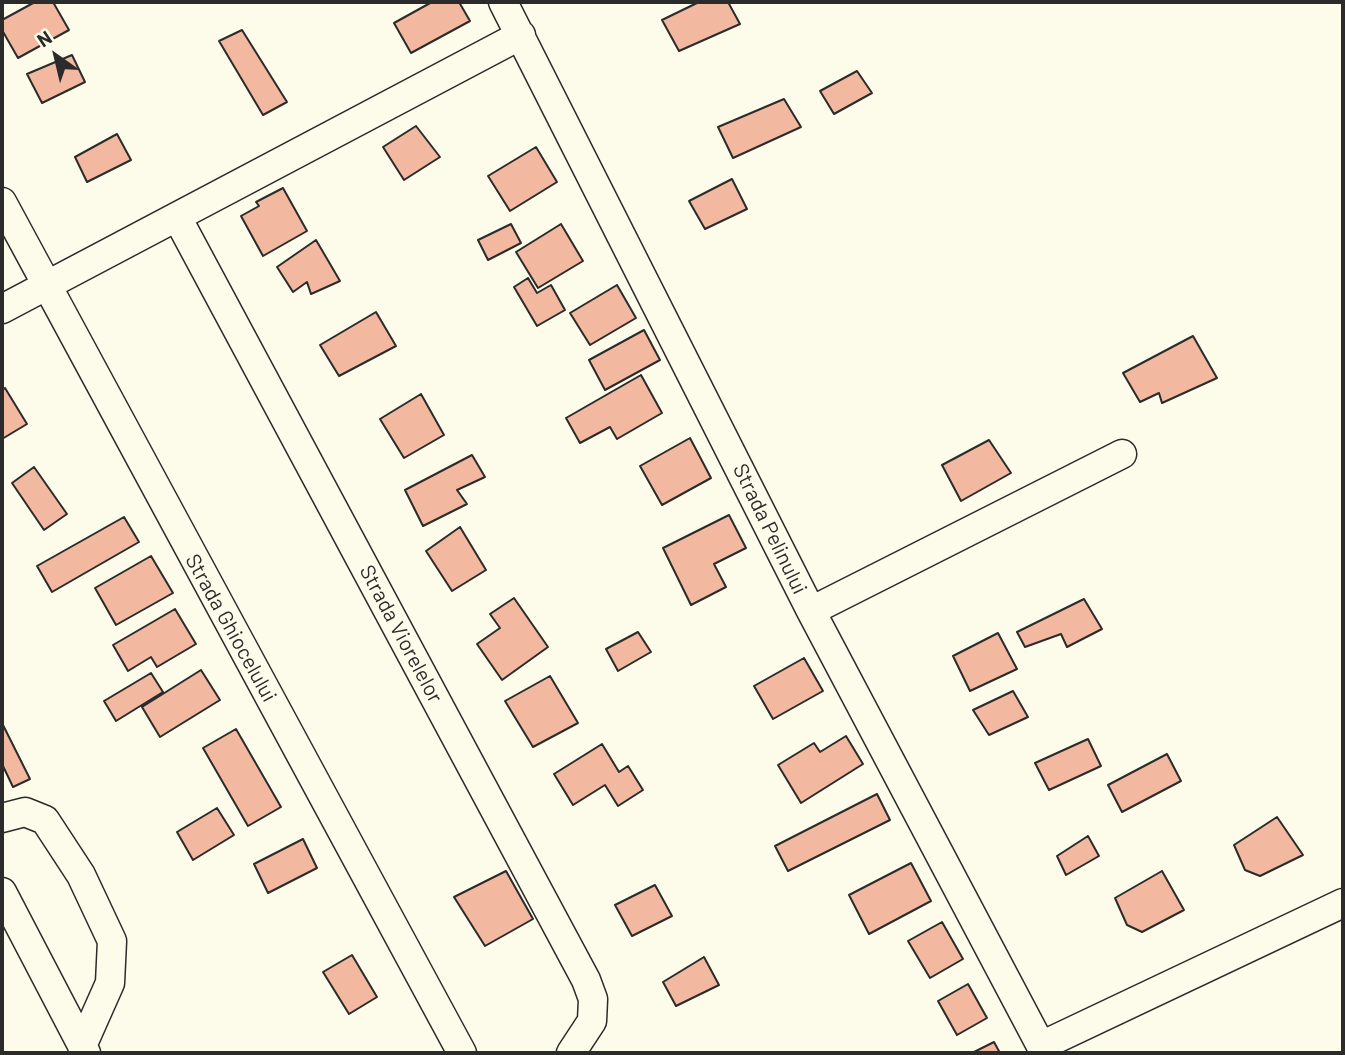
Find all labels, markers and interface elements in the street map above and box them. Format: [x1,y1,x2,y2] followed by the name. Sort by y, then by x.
[21,21,91,91] north arrow
[32,25,56,51] text: N
[728,460,812,598] street label: Strada Pelinului
[180,550,282,706] street label: Strada Ghiocelului
[354,561,448,707] street label: Strada Viorelelor

